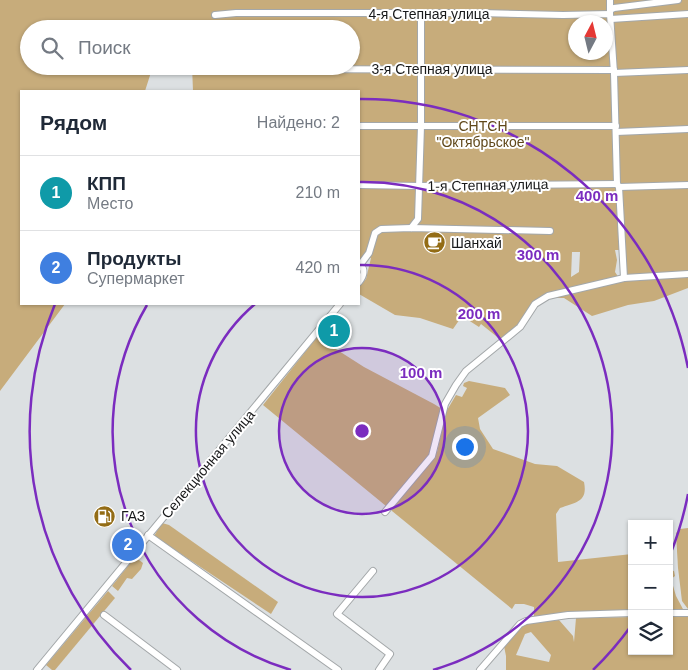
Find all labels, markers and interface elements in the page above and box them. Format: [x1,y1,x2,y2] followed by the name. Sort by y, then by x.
[368,6,490,22] street label: 4-я Степная улица
[568,15,613,60] north arrow
[20,20,360,75] search box
[38,34,66,62] icon: search
[78,37,131,58] text: Поиск
[371,61,493,77] street label: 3-я Степная улица
[40,111,107,134] text: Рядом
[257,114,340,131] text: Найдено: 2
[436,118,530,150] park label: СНТСН "Октябрьское"
[87,173,126,194] text: КПП
[427,176,549,194] street label: 1-я Степная улица
[52,184,60,201] text: 1
[296,184,340,201] text: 210 m
[576,187,618,204] text: 400 m
[87,195,133,212] text: Место
[423,231,447,255] cafe icon: Шанхай
[451,235,502,251] place label: Шанхай
[517,246,559,263] text: 300 m
[87,248,182,269] text: Продукты
[52,259,60,276] text: 2
[296,259,340,276] text: 420 m
[87,270,185,287] text: Супермаркет
[458,305,500,322] text: 200 m
[318,312,350,350] pin: 1
[400,364,442,381] text: 100 m
[158,406,258,521] street label: Селекционная улица
[353,422,371,440] centre of rings
[452,434,478,460] your location
[93,504,117,528] fuel station icon: ГАЗ
[121,508,145,524] place label: ГАЗ
[628,520,673,655] map controls
[628,520,673,565] button: +
[112,526,144,564] pin: 2
[628,565,673,610] button: −
[628,610,673,655] button: layers

